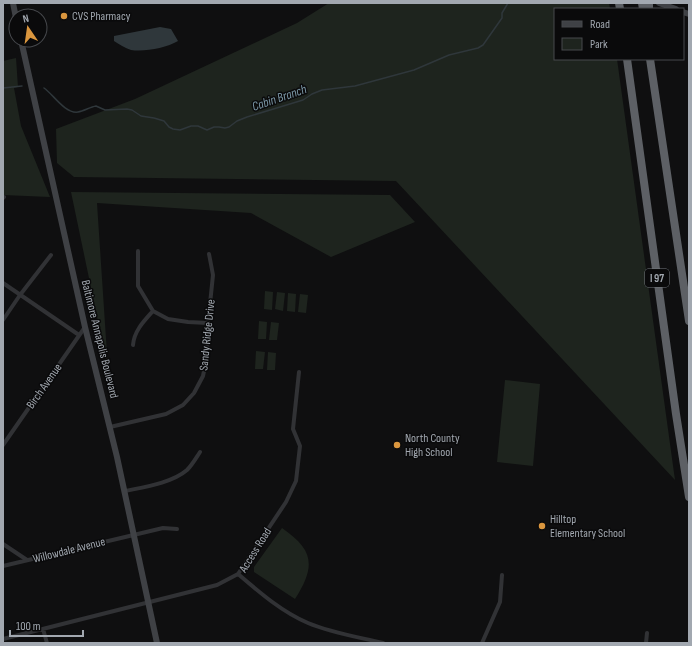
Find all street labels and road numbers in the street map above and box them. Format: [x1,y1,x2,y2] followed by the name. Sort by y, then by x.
[645,269,669,287] road number: I 97
[78,278,121,400] street label: Baltimore Annapolis Boulevard
[196,298,219,371] street label: Sandy Ridge Drive
[23,361,66,412] street label: Birch Avenue
[235,525,275,576] street label: Access Road
[31,534,107,567] street label: Willowdale Avenue

